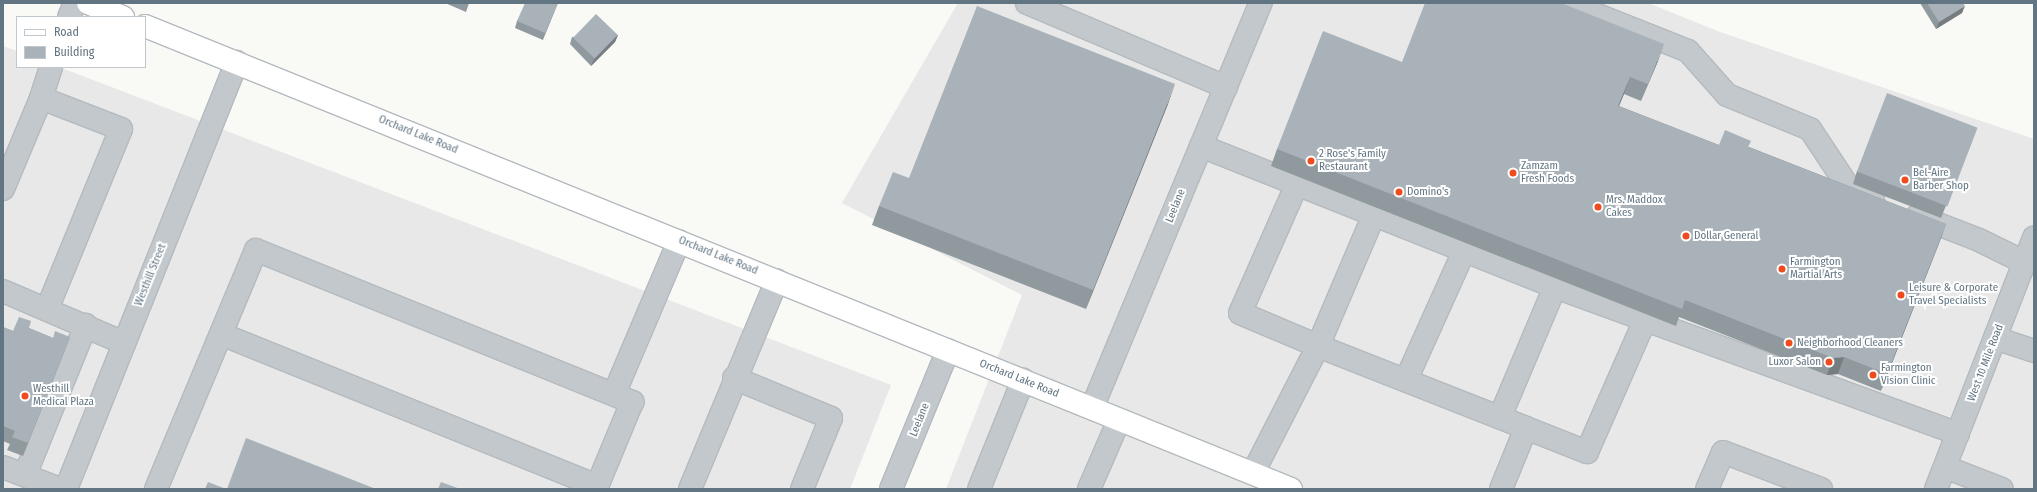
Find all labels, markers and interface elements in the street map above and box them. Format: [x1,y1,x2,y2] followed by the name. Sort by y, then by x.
[16,16,146,68] legend
[54,25,79,39] text: Road
[54,45,94,59] text: Building
[376,113,460,157] street label: Orchard Lake Road
[1319,148,1386,174] place label: 2 Rose's Family Restaurant
[1306,156,1316,166] marker: 2 Rose's Family Restaurant
[1521,160,1574,186] place label: Zamzam Fresh Foods
[1913,167,1969,193] place label: Bel-Aire Barber Shop
[1508,168,1518,178] marker: Zamzam Fresh Foods
[1900,175,1910,185] marker: Bel-Aire Barber Shop
[1407,185,1449,199] place label: Domino's
[1163,187,1189,225] street label: Leelane
[1394,187,1404,197] marker: Domino's
[1606,194,1663,220] place label: Mrs. Maddox Cakes
[1593,202,1603,212] marker: Mrs. Maddox Cakes
[1694,229,1758,243] place label: Dollar General
[1681,231,1691,241] marker: Dollar General
[676,234,760,278] street label: Orchard Lake Road
[133,242,169,308] street label: Westhill Street
[1790,256,1842,282] place label: Farmington Martial Arts
[1777,264,1787,274] marker: Farmington Martial Arts
[1909,282,1998,308] place label: Leisure & Corporate Travel Specialists
[1896,290,1906,300] marker: Leisure & Corporate Travel Specialists
[1965,323,2007,403] street label: West 10 Mile Road
[1797,336,1903,350] place label: Neighborhood Cleaners
[1784,338,1794,348] marker: Neighborhood Cleaners
[1768,355,1821,369] place label: Luxor Salon
[977,357,1061,401] street label: Orchard Lake Road
[1824,357,1834,367] marker: Luxor Salon
[1881,362,1935,388] place label: Farmington Vision Clinic
[1868,370,1878,380] marker: Farmington Vision Clinic
[33,383,94,409] place label: Westhill Medical Plaza
[20,391,30,401] marker: Westhill Medical Plaza
[907,401,933,439] street label: Leelane

